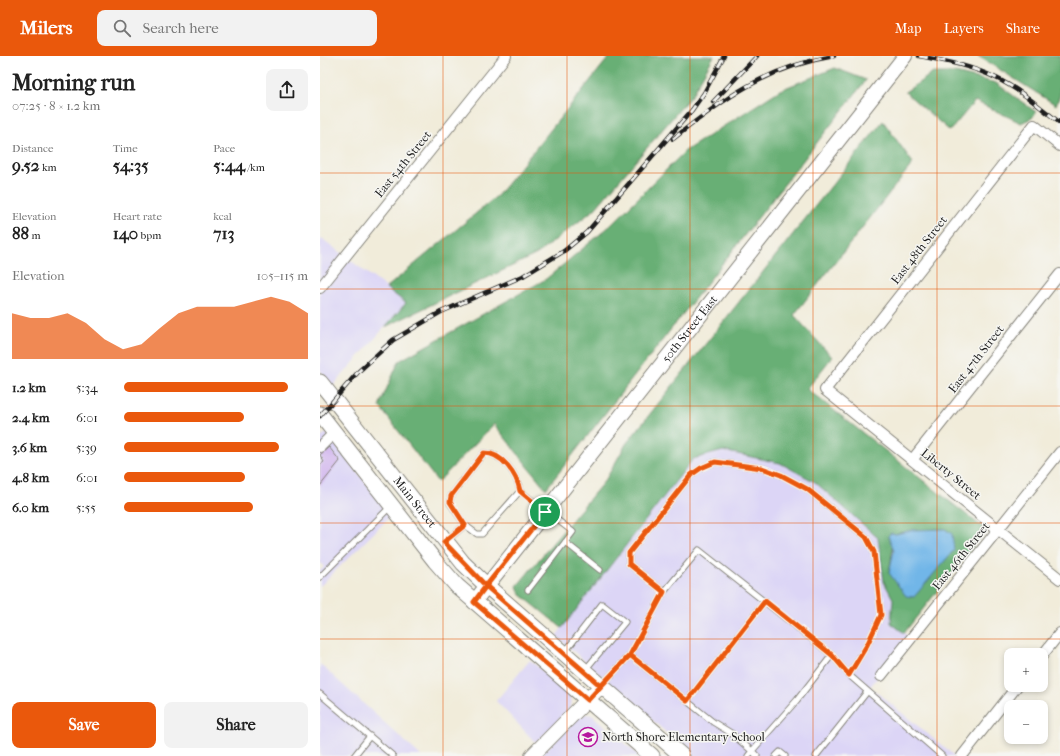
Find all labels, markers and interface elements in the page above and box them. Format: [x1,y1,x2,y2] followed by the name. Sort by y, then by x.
[97,10,377,46] search box
[20,17,73,39] text: Milers
[111,17,133,39] icon: search
[143,19,219,37] text: Search here
[895,20,922,37] text: Map
[944,20,984,37] text: Layers
[1006,20,1040,37] text: Share
[266,69,308,111] button: share
[12,70,135,96] text: Morning run
[12,98,100,113] text: 07:25 · 8 × 1.2 km
[372,127,435,200] street label: East 54th Street
[12,142,53,155] text: Distance
[113,142,138,155] text: Time
[213,142,235,155] text: Pace
[12,155,40,175] text: 9.52
[113,155,148,175] text: 54:35
[213,155,245,175] text: 5:44
[40,161,57,174] text: km
[245,161,265,174] text: /km
[12,210,56,223] text: Elevation
[113,210,162,223] text: Heart rate
[213,210,232,223] text: kcal
[888,213,950,287] street label: East 48th Street
[12,223,29,243] text: 88
[113,223,138,243] text: 140
[213,223,235,243] text: 713
[29,229,41,242] text: m
[138,229,161,242] text: bpm
[12,268,65,283] text: Elevation
[257,268,308,283] text: 105–115 m
[659,292,721,365] street label: 50th Street East
[945,322,1007,396] street label: East 47th Street
[12,380,46,395] text: 1.2 km
[76,380,98,395] text: 5:34
[12,410,49,425] text: 2.4 km
[76,410,98,425] text: 6:01
[12,440,47,455] text: 3.6 km
[76,440,97,455] text: 5:39
[918,446,984,503] street label: Liberty Street
[12,470,49,485] text: 4.8 km
[76,470,98,485] text: 6:01
[390,474,440,531] street label: Main Street
[528,495,562,529] pin
[12,500,49,515] text: 6.0 km
[76,500,96,515] text: 5:55
[534,501,556,523] icon: arrive
[929,519,993,593] street label: East 46th Street
[1004,648,1048,744] map controls
[1004,648,1048,692] button: +
[1004,700,1048,744] button: −
[12,702,156,748] button: Save
[164,702,308,748] button: Share
[577,726,599,748] school or university icon: North Shore Elementary School
[602,730,765,744] place label: North Shore Elementary School

